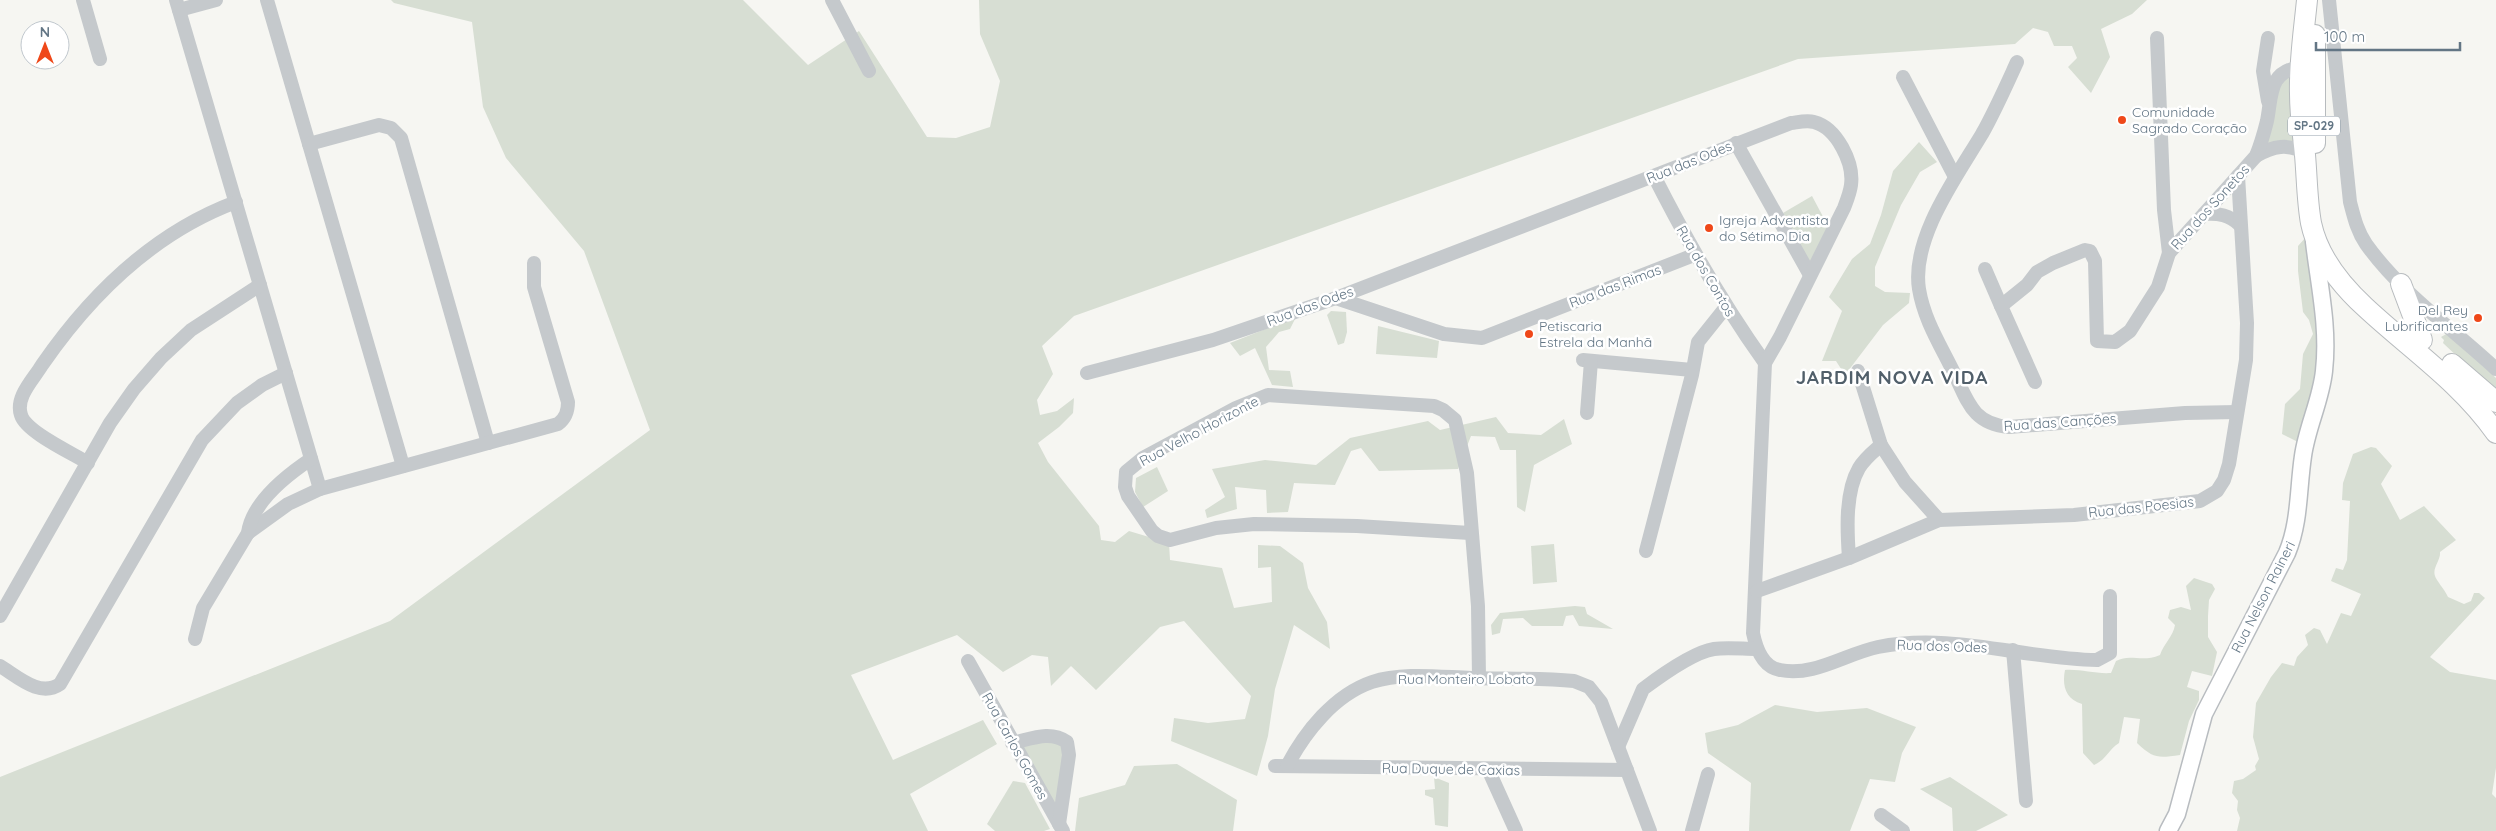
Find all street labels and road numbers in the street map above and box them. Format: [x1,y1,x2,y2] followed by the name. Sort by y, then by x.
[2288,116,2340,136] road number: SP-029
[1644,137,1734,187] street label: Rua das Odes
[2167,161,2253,253] street label: Rua dos Sonetos
[1673,222,1739,320] street label: Rua dos Contos
[1566,260,1664,312] street label: Rua das Rimas
[1264,282,1356,330] street label: Rua das Odes
[1136,392,1262,470] street label: Rua Velho Horizonte
[2003,409,2117,435] street label: Rua das Canções
[2087,493,2195,521] street label: Rua das Poesias
[2227,538,2299,656] street label: Rua Nelson Raineri
[1896,635,1988,657] street label: Rua dos Odes
[1398,670,1534,688] street label: Rua Monteiro Lobato
[978,689,1052,803] street label: Rua Carlos Gomes
[1382,759,1520,779] street label: Rua Duque de Caxias

